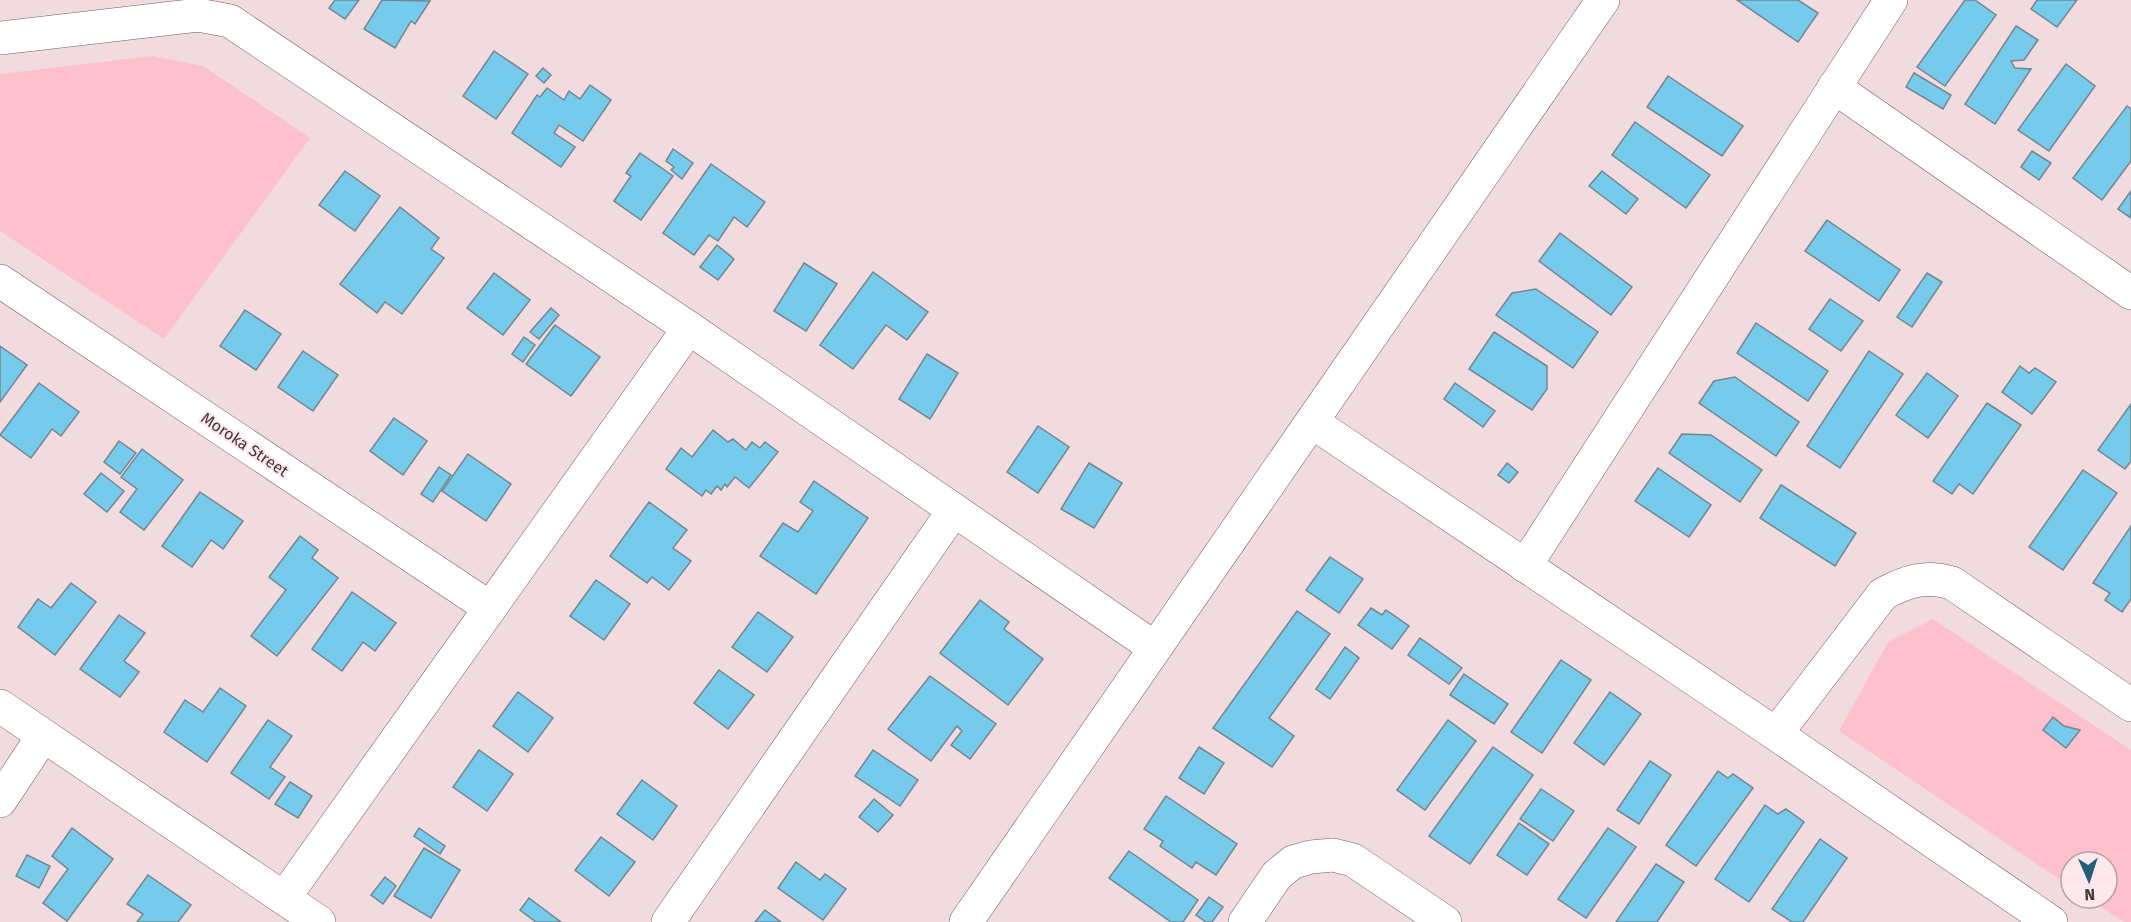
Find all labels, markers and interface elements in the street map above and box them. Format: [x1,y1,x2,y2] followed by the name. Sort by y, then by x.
[197,408,292,481] street label: Moroka Street
[2059,850,2119,910] north arrow
[2084,885,2096,904] text: N

